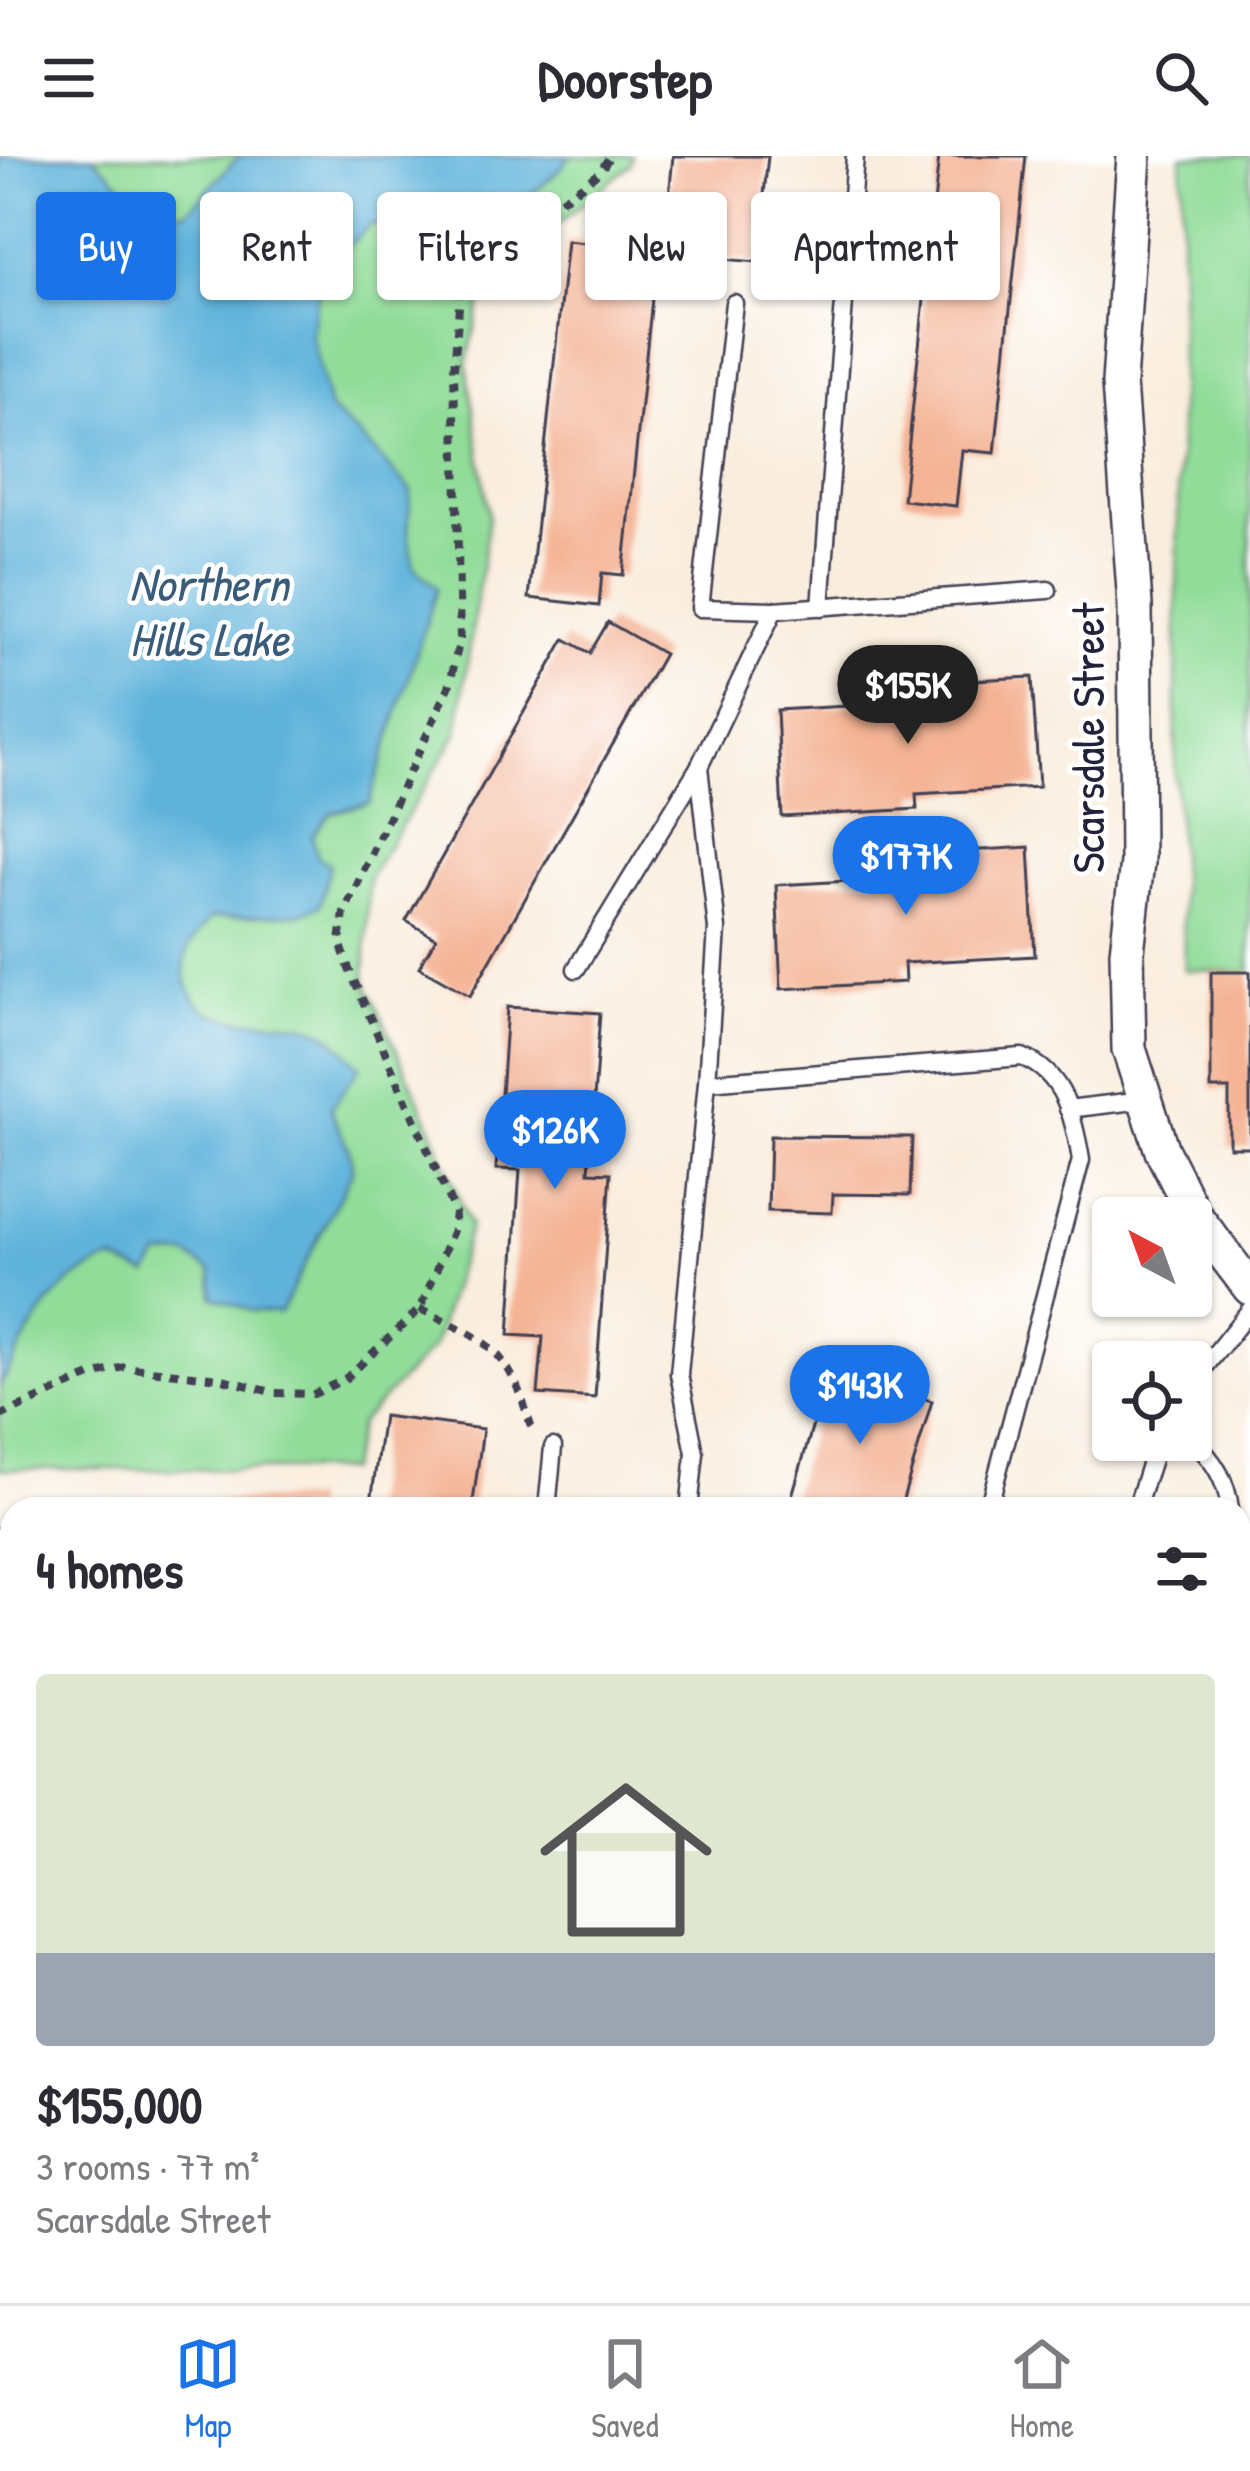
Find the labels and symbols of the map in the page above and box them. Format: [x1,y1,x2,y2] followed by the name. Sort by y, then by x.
[129,551,293,671] water label: Northern Hills Lake
[1057,602,1118,873] street label: Scarsdale Street
[824,645,992,747] pin: $155K
[822,816,990,918] pin: $177K
[471,1090,639,1192] pin: $126K
[1092,1197,1212,1317] north arrow
[776,1345,944,1447] pin: $143K

